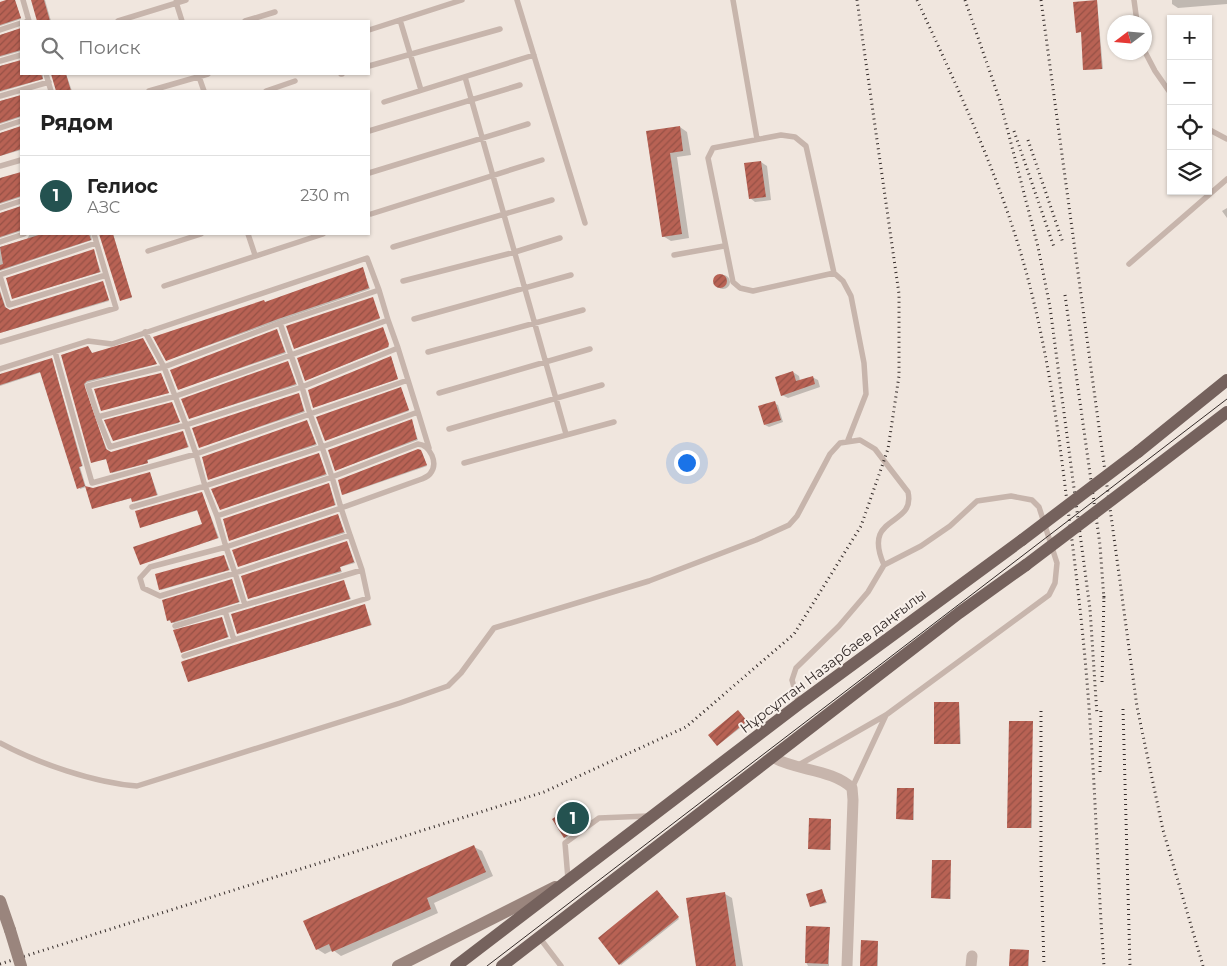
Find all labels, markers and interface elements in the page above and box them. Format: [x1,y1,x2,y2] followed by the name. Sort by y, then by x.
[1107,15,1152,60] north arrow
[1167,15,1212,195] map controls
[1167,15,1212,60] button: +
[20,20,370,75] search box
[38,34,66,62] icon: search
[78,36,141,59] text: Поиск
[1167,60,1212,105] button: −
[1167,105,1212,150] button: locate
[40,110,113,135] text: Рядом
[1167,150,1212,195] button: layers
[87,175,158,198] text: Гелиос
[53,186,59,205] text: 1
[300,186,350,205] text: 230 m
[87,198,120,217] text: АЗС
[674,450,700,476] your location
[736,585,930,737] street label: Нұрсұлтан Назарбаев даңғылы
[557,799,589,837] pin: 1

